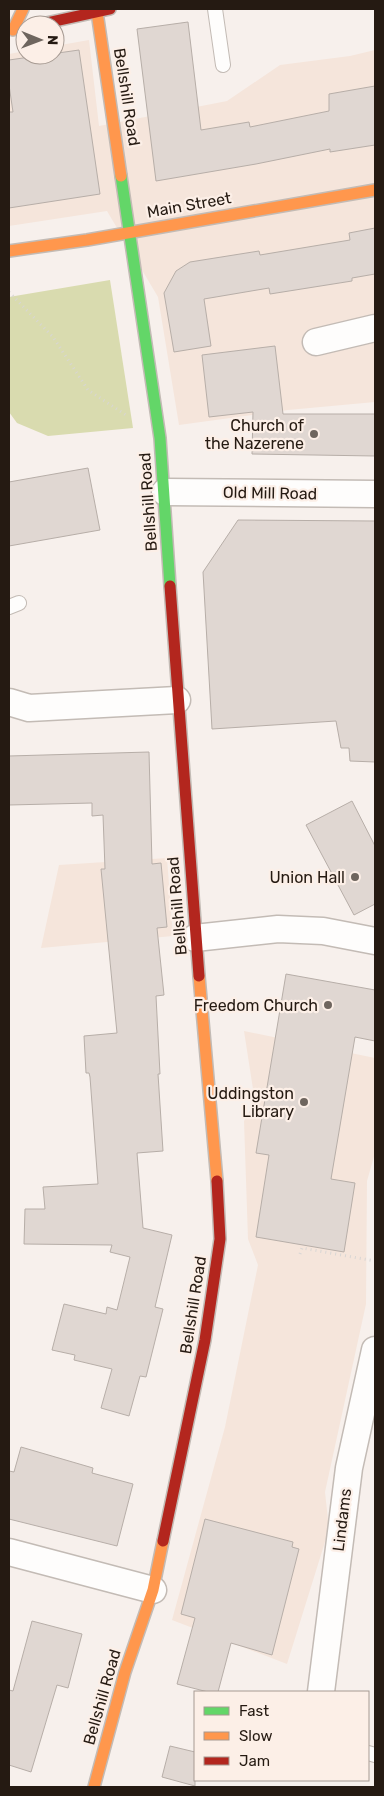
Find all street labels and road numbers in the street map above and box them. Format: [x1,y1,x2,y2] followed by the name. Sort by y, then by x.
[110,47,144,147] street label: Bellshill Road
[145,188,233,222] street label: Main Street
[135,452,161,552] street label: Bellshill Road
[223,483,317,503] street label: Old Mill Road
[163,856,191,956] street label: Bellshill Road
[176,1255,210,1355] street label: Bellshill Road
[329,1487,355,1553] street label: Lindams
[79,1647,125,1747] street label: Bellshill Road

